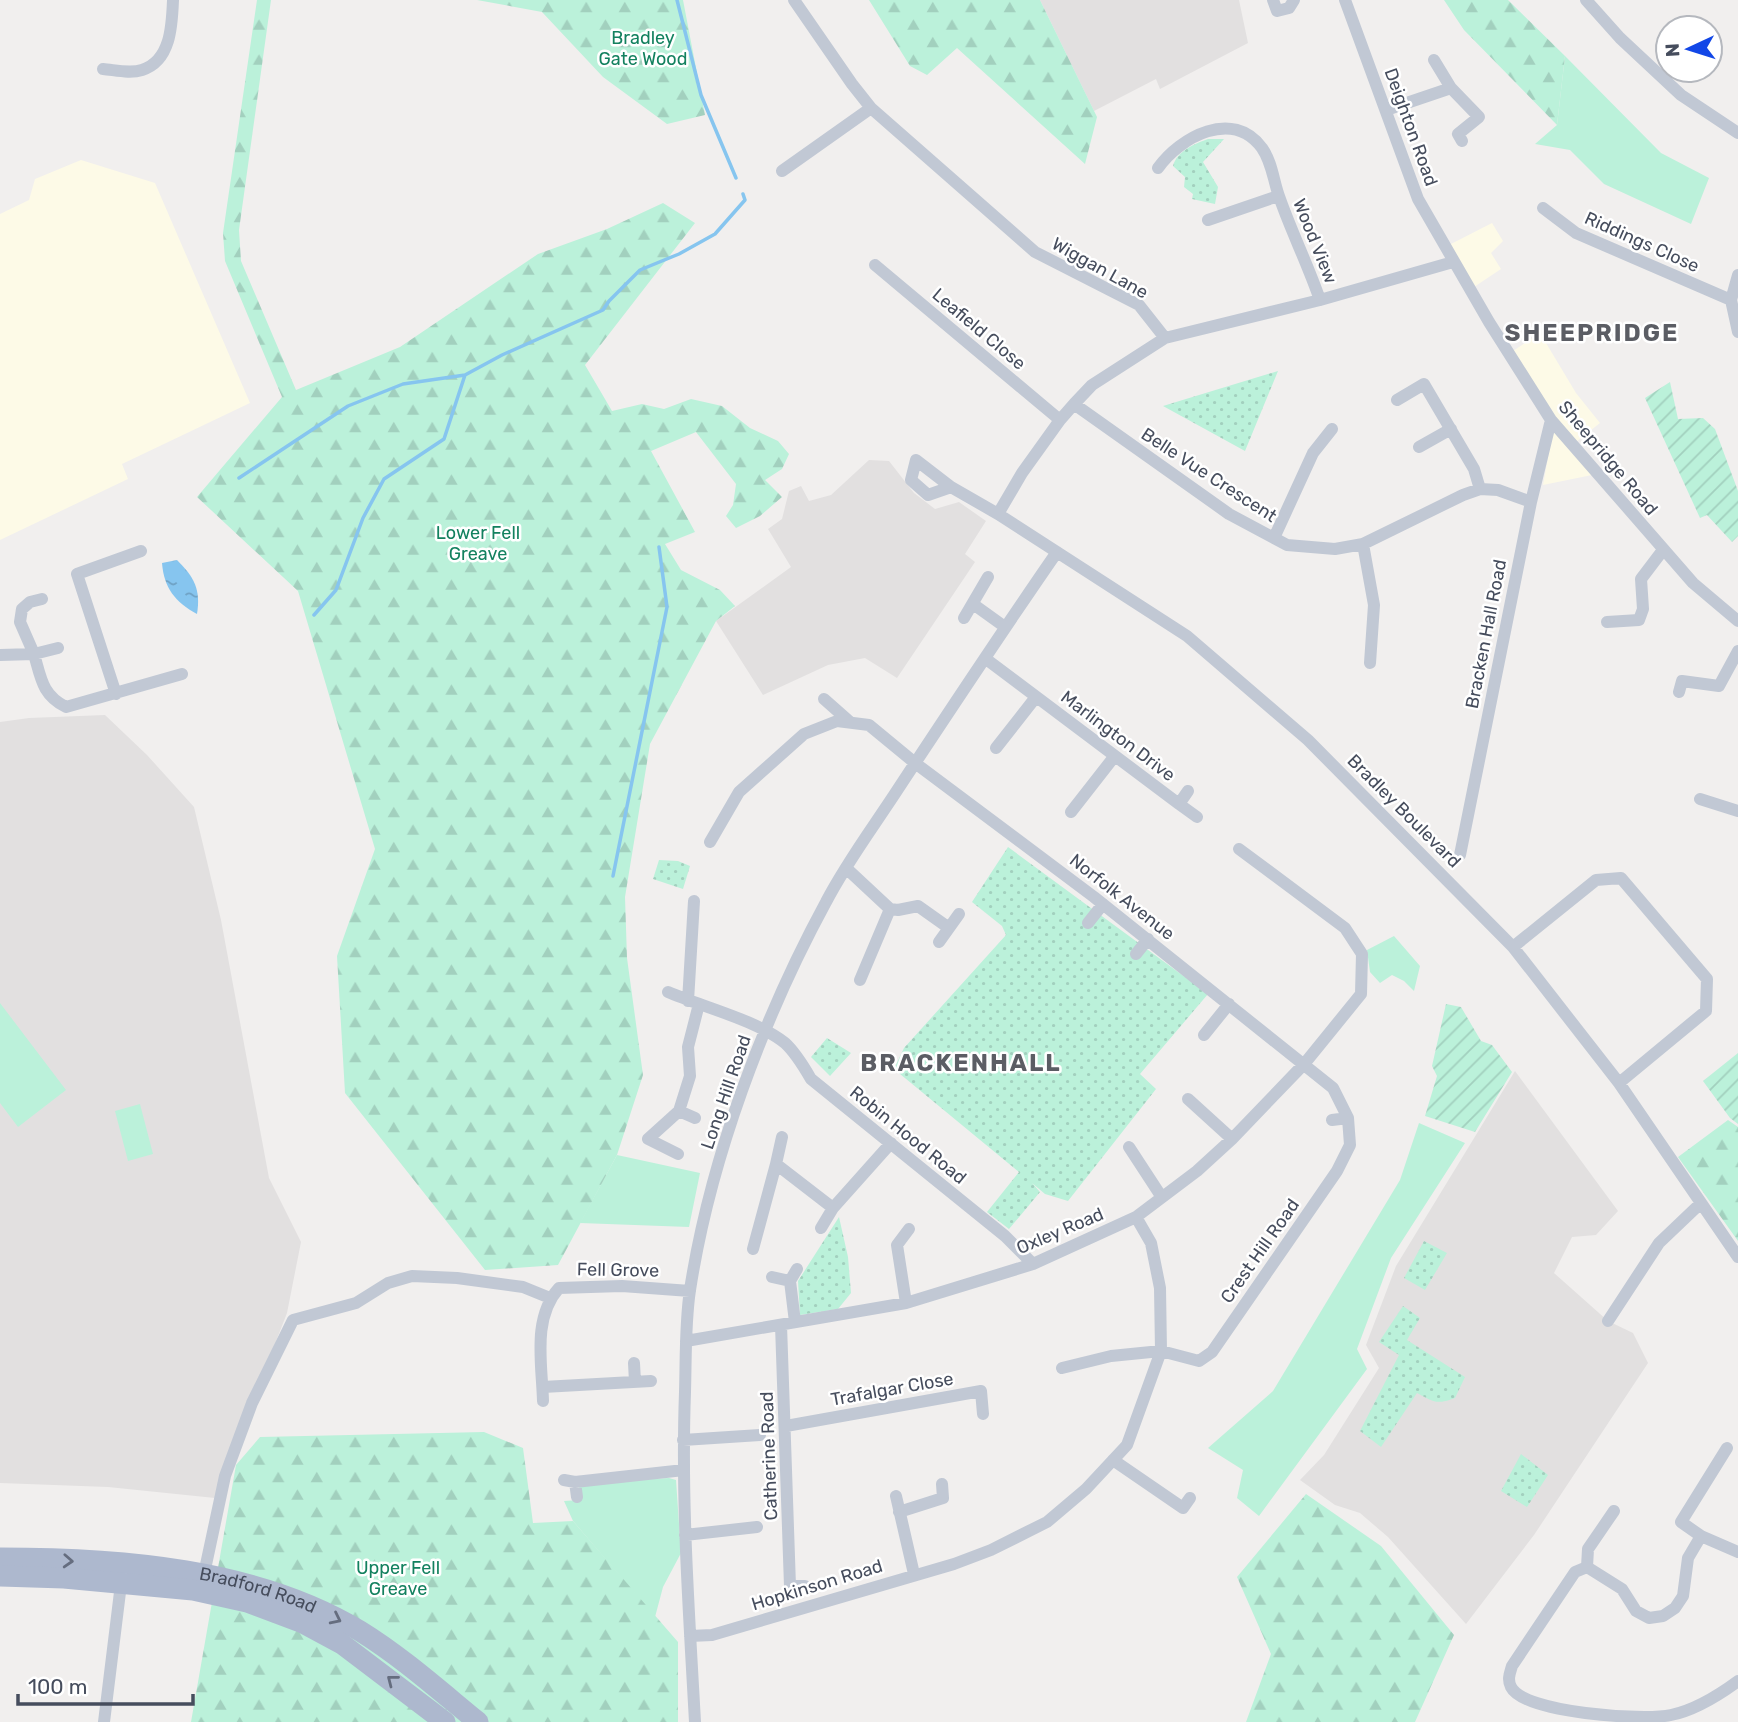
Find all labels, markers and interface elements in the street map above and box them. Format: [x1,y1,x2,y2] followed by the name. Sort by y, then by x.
[1654,14,1724,84] north arrow
[599,27,687,70] park label: Bradley Gate Wood
[1661,43,1684,58] text: N
[1379,65,1443,189] street label: Deighton Road
[1288,195,1342,287] street label: Wood View
[1581,207,1703,277] street label: Riddings Close
[1048,233,1152,303] street label: Wiggan Lane
[928,284,1030,374] street label: Leafield Close
[1505,319,1679,347] district label: SHEEPRIDGE
[1554,396,1662,520] street label: Sheepridge Road
[1137,423,1281,527] street label: Belle Vue Crescent
[436,522,520,565] park label: Lower Fell Greave
[1461,558,1511,710] street label: Bracken Hall Road
[1056,686,1180,786] street label: Marlington Drive
[1343,750,1465,872] street label: Bradley Boulevard
[1065,849,1179,945] street label: Norfolk Avenue
[696,1032,756,1152] street label: Long Hill Road
[860,1049,1062,1077] district label: BRACKENHALL
[845,1081,971,1189] street label: Robin Hood Road
[1216,1195,1304,1307] street label: Crest Hill Road
[1013,1203,1107,1259] street label: Oxley Road
[577,1258,659,1282] street label: Fell Grove
[829,1367,955,1411] street label: Trafalgar Close
[756,1391,782,1521] street label: Catherine Road
[63,1553,74,1568] one-way arrow
[749,1555,885,1615] street label: Hopkinson Road
[356,1557,440,1600] park label: Upper Fell Greave
[198,1563,320,1618] street label: Bradford Road
[329,1611,341,1625] one-way arrow
[18,1662,192,1706] scale bar
[28,1674,87,1699] text: 100 m
[387,1675,399,1688] one-way arrow

